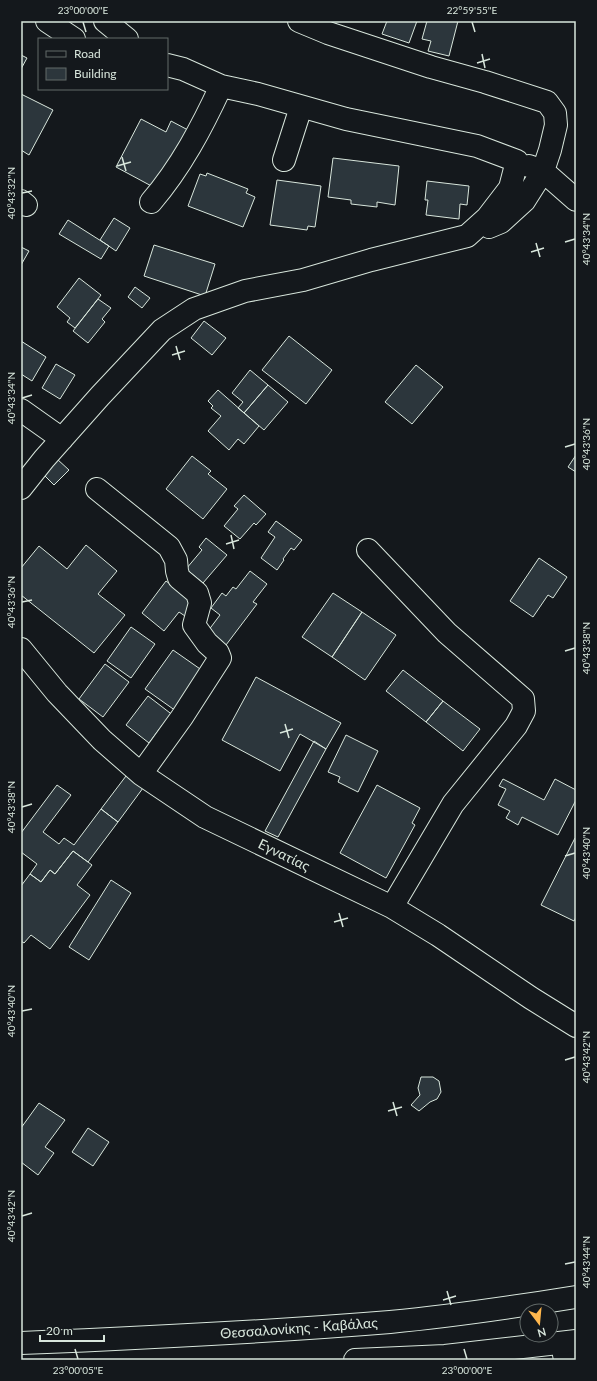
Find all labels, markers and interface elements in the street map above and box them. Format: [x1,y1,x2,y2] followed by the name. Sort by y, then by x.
[58,4,108,16] text: 23°00'00"E
[447,4,497,16] text: 22°59'55"E
[38,38,168,90] legend
[74,46,101,61] text: Road
[74,66,117,81] text: Building
[5,167,17,219] text: 40°43'32"N
[580,213,592,265] text: 40°43'34"N
[5,372,17,424] text: 40°43'34"N
[580,418,592,470] text: 40°43'36"N
[5,576,17,628] text: 40°43'36"N
[580,622,592,674] text: 40°43'38"N
[5,781,17,833] text: 40°43'38"N
[580,827,592,879] text: 40°43'40"N
[256,835,313,875] street label: Εγνατίας
[5,985,17,1037] text: 40°43'40"N
[580,1031,592,1083] text: 40°43'42"N
[5,1190,17,1242] text: 40°43'42"N
[580,1236,592,1288] text: 40°43'44"N
[519,1303,559,1343] north arrow
[220,1313,379,1341] street label: Θεσσαλονίκης - Καβάλας
[40,1317,104,1343] scale bar
[46,1323,73,1338] text: 20 m
[536,1326,548,1341] text: N
[53,1364,103,1376] text: 23°00'05"E
[442,1364,492,1376] text: 23°00'00"E

